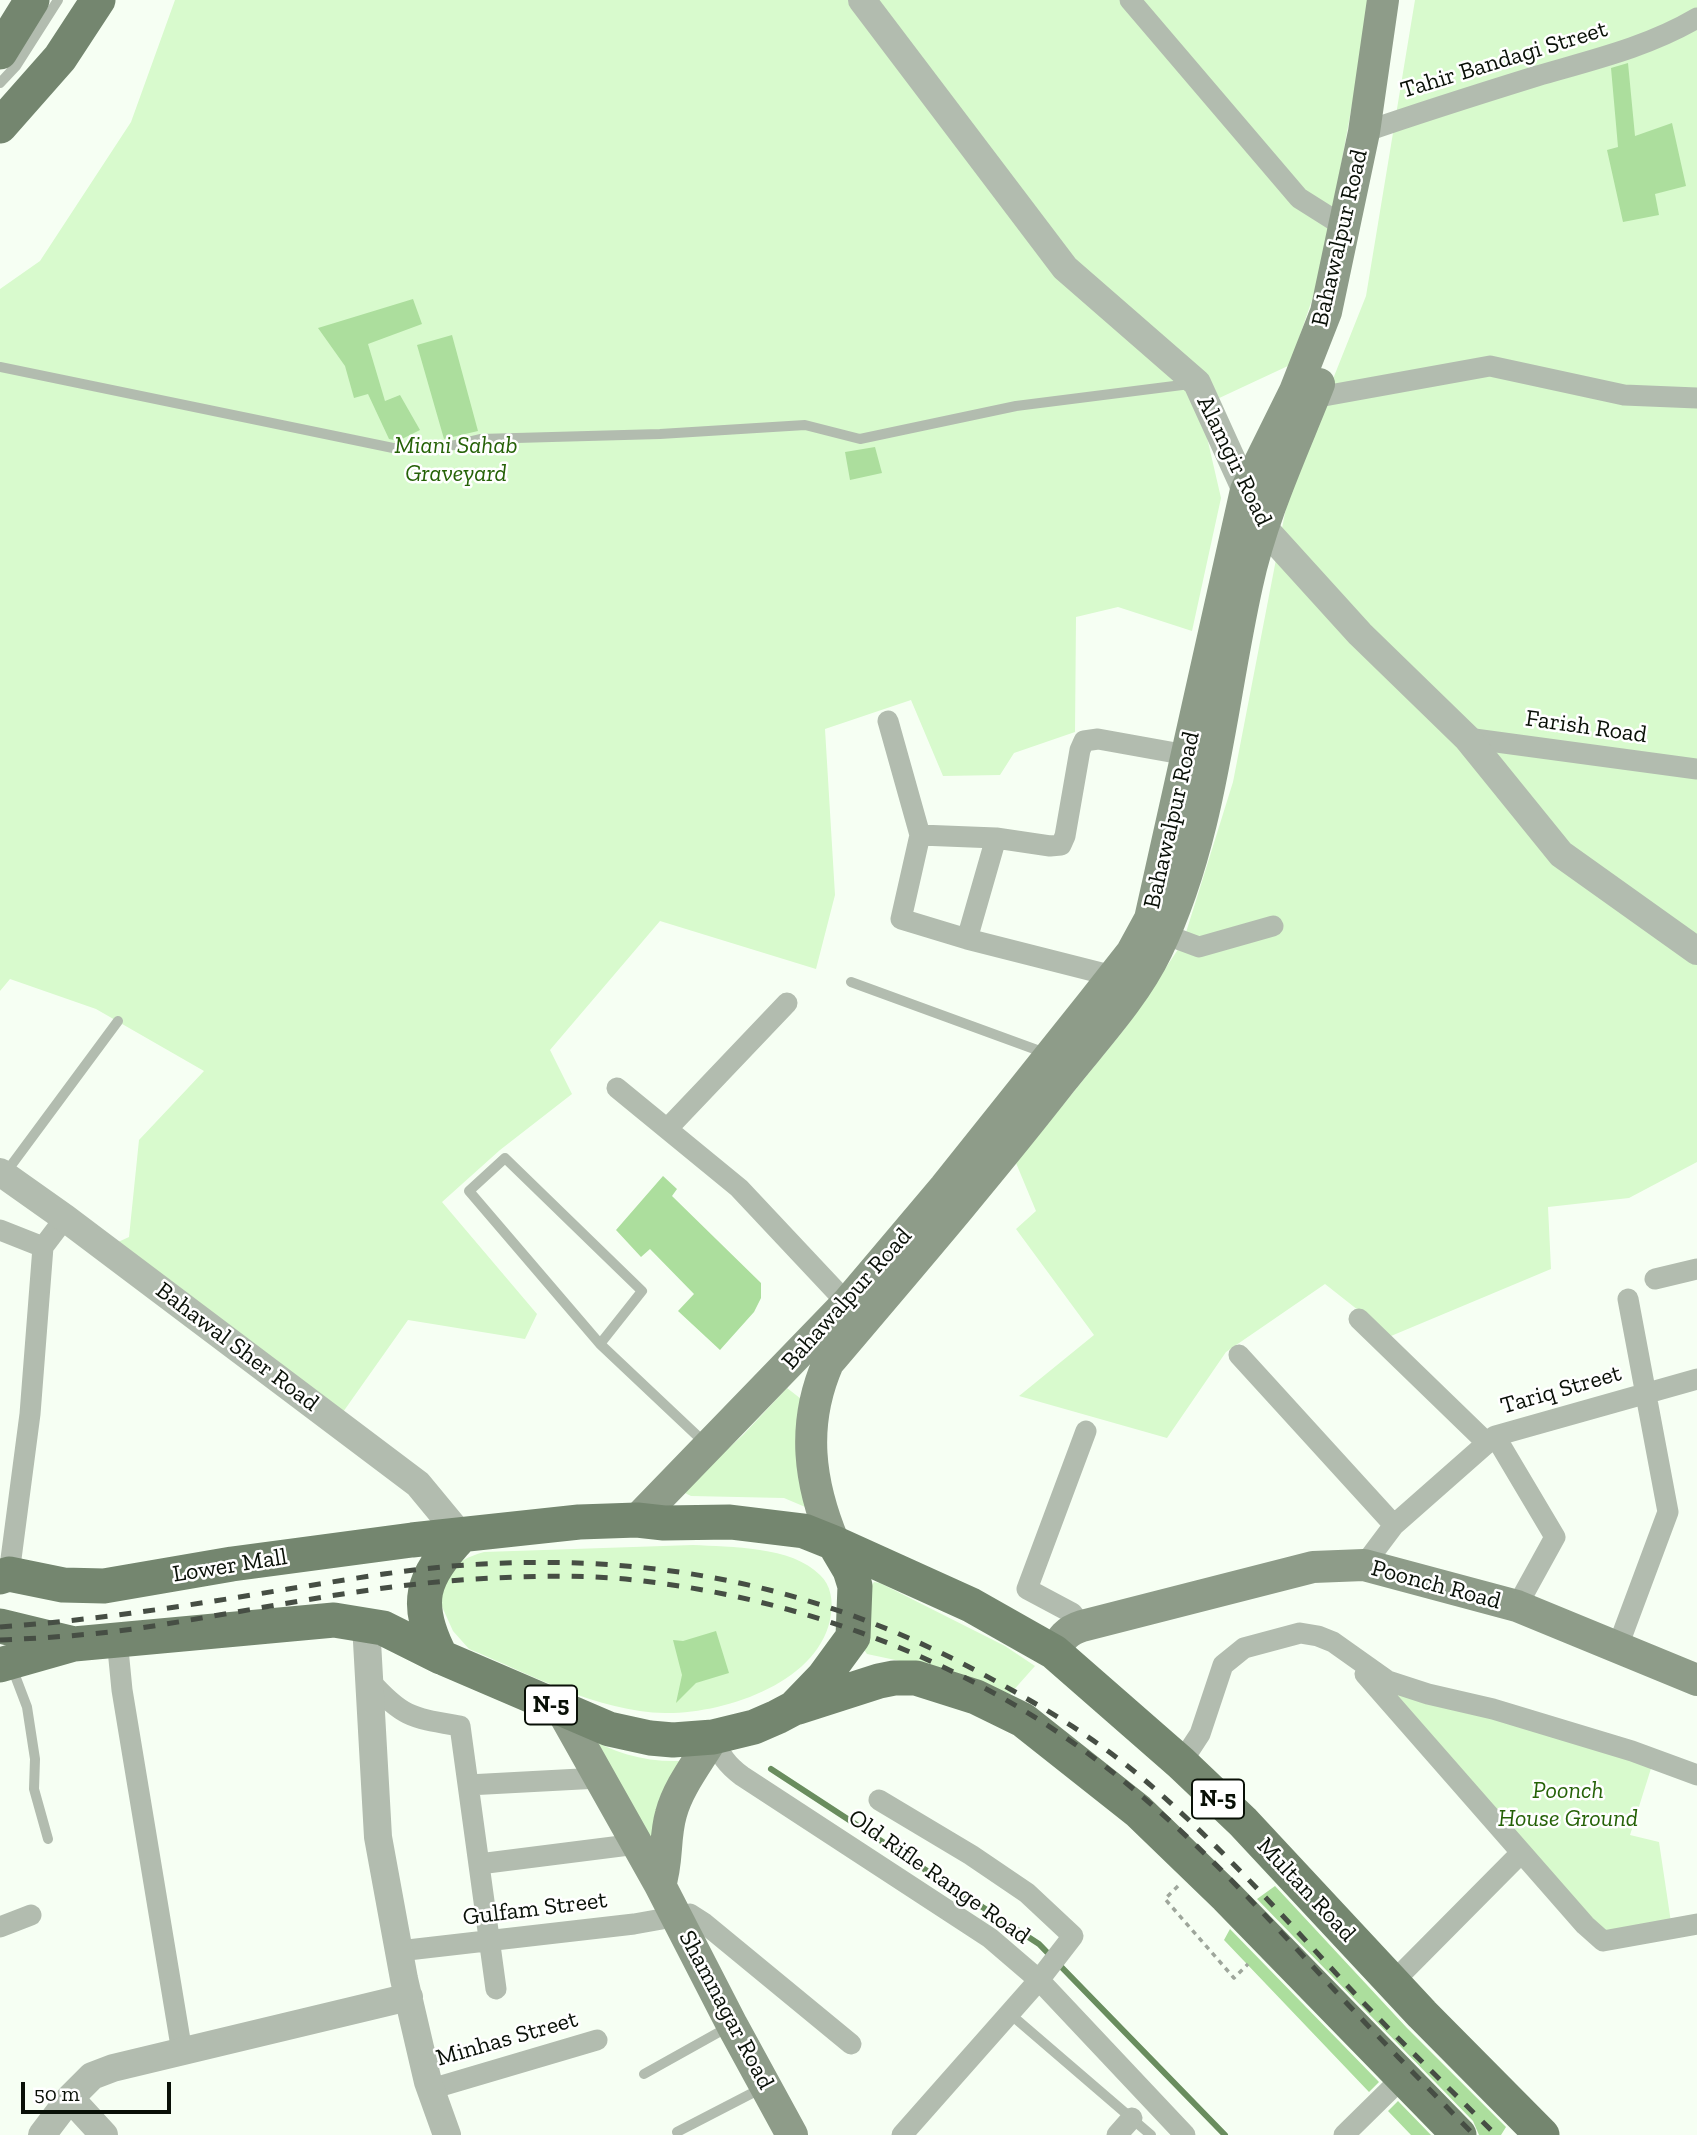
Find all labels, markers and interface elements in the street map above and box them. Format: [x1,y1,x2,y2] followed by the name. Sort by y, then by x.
[1397,15,1611,105] street label: Tahir Bandagi Street
[1306,147,1374,329] street label: Bahawalpur Road
[1190,391,1278,531] street label: Alamgir Road
[394,432,518,488] park label: Miani Sahab Graveyard
[1523,704,1649,750] street label: Farish Road
[1138,729,1206,911] street label: Bahawalpur Road
[776,1222,918,1376] street label: Bahawalpur Road
[150,1276,324,1418] street label: Bahawal Sher Road
[1497,1359,1625,1421] street label: Tariq Street
[171,1543,289,1589] street label: Lower Mall
[1368,1554,1504,1616] street label: Poonch Road
[525,1686,577,1724] road number: N-5
[1498,1777,1638,1833] park label: Poonch House Ground
[1192,1780,1244,1818] road number: N-5
[842,1803,1036,1951] street label: Old Rifle Range Road
[1251,1832,1361,1948] street label: Multan Road
[461,1886,609,1932] street label: Gulfam Street
[672,1926,780,2094] street label: Shamnagar Road
[433,2005,581,2073] street label: Minhas Street
[24,2068,175,2112] scale bar
[34,2081,80,2106] text: 50 m

